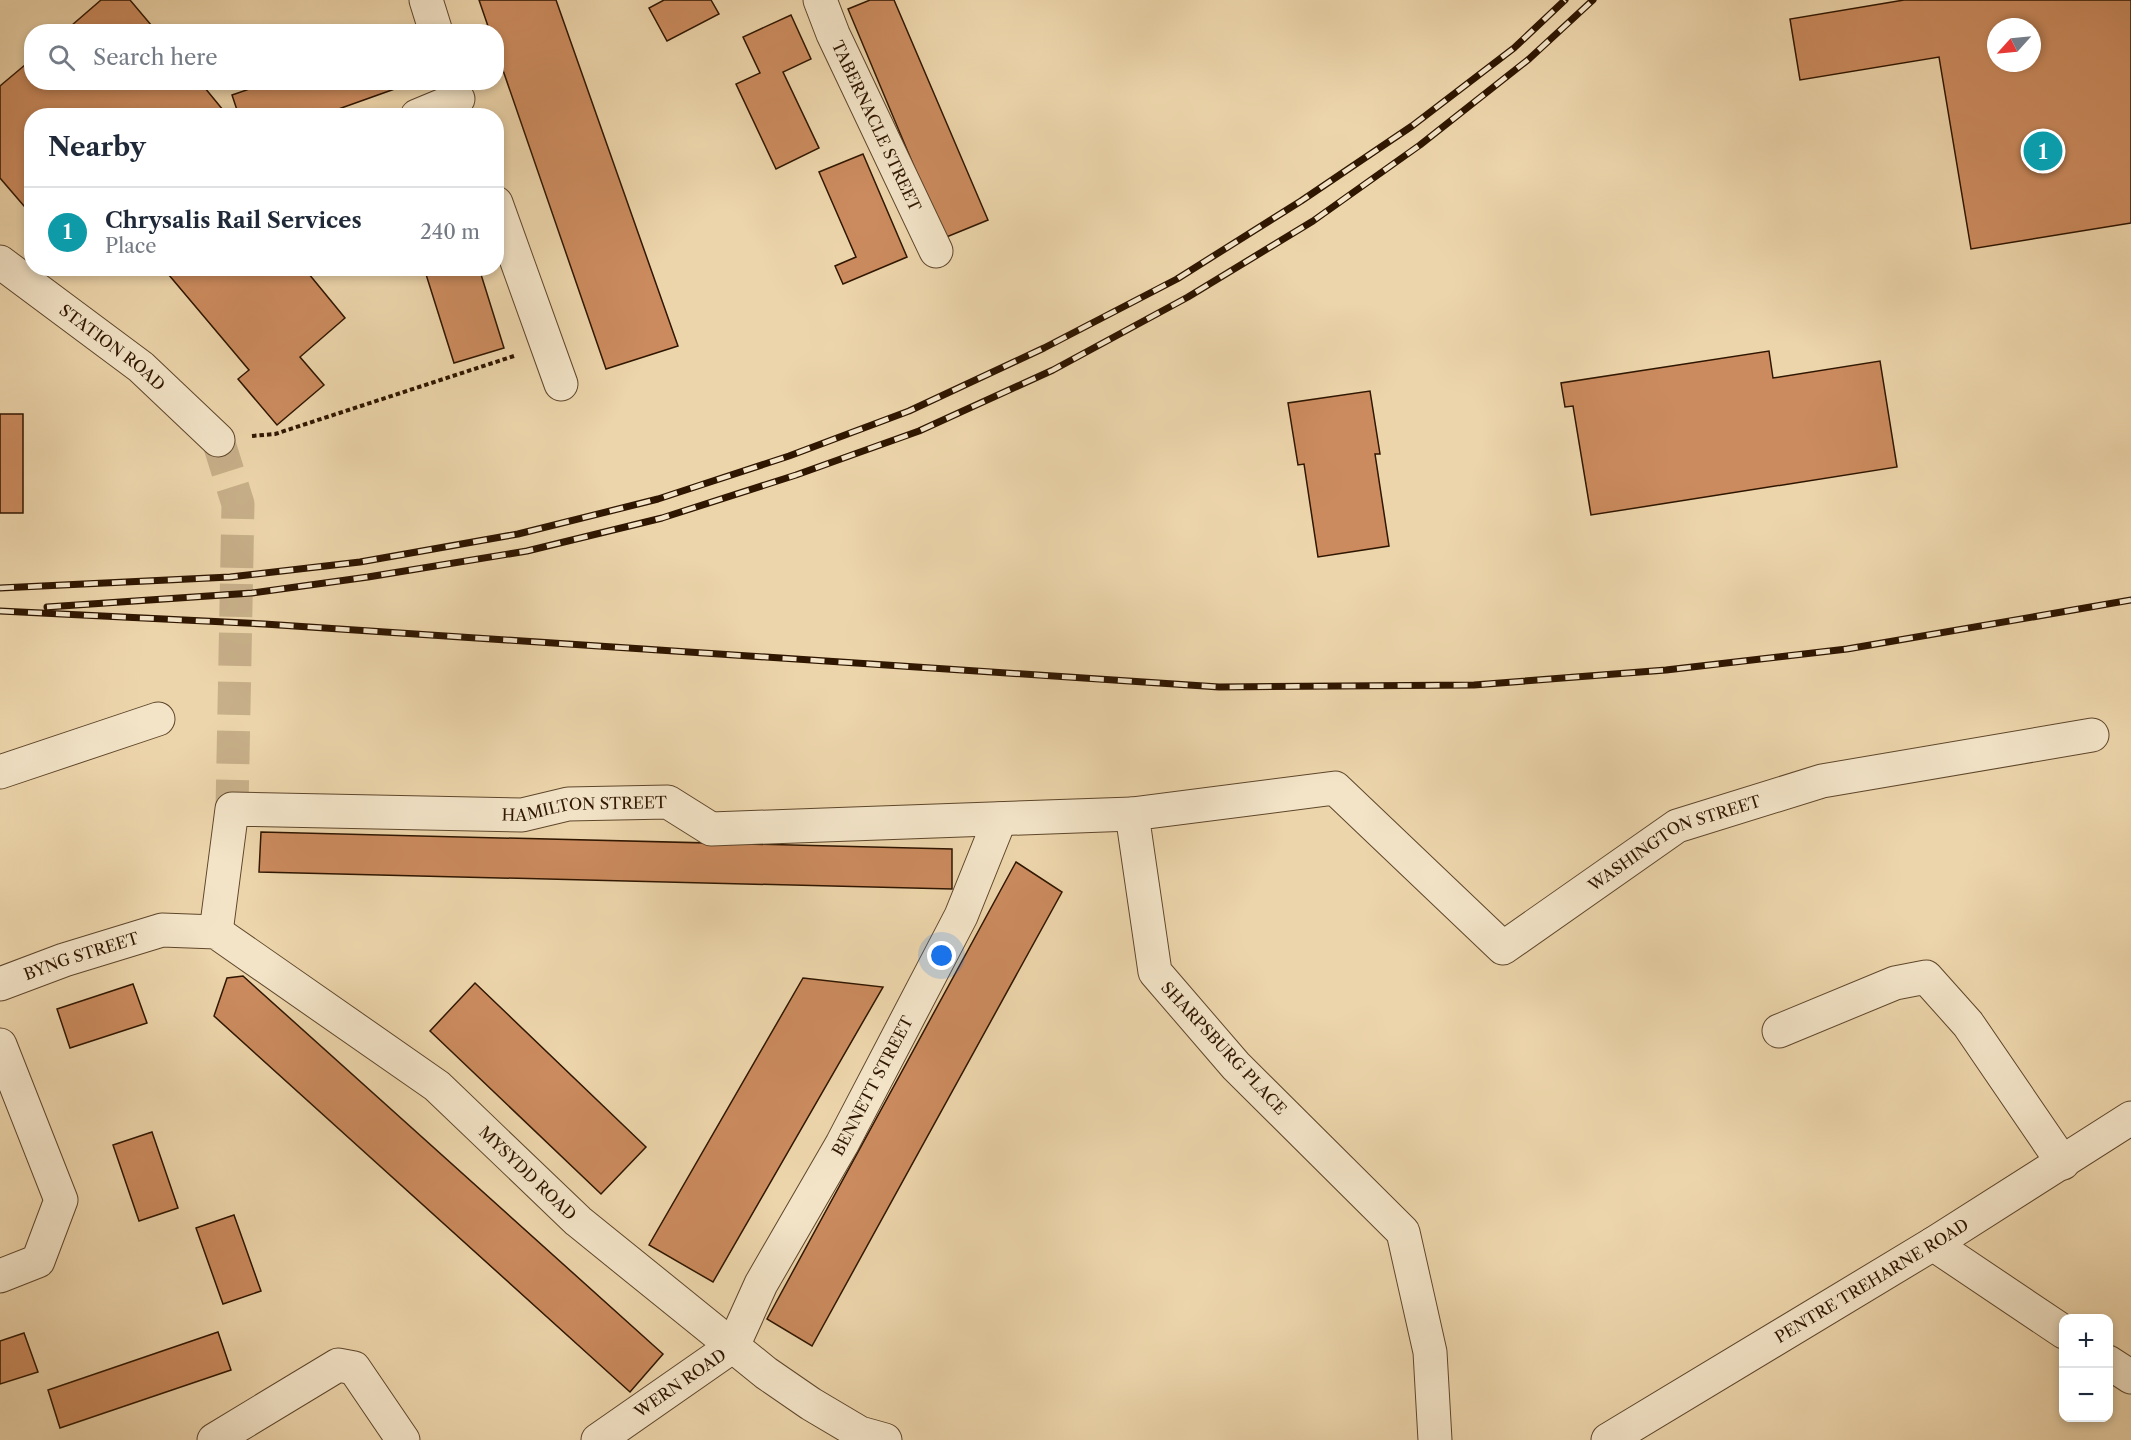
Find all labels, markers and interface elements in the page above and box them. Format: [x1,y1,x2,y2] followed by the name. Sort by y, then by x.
[1987,18,2041,72] north arrow
[24,24,504,90] search box
[828,37,926,214] street label: TABERNACLE STREET
[45,41,78,74] icon: search
[93,44,218,71] text: Search here
[2024,128,2062,174] pin: 1
[48,131,146,163] text: Nearby
[105,207,362,234] text: Chrysalis Rail Services
[63,220,72,244] text: 1
[420,220,480,244] text: 240 m
[105,234,156,258] text: Place
[56,300,169,395] street label: STATION ROAD
[1583,791,1763,896] street label: WASHINGTON STREET
[501,792,667,825] street label: HAMILTON STREET
[21,928,141,984] street label: BYNG STREET
[927,941,956,970] your location
[1157,977,1291,1119] street label: SHARPSBURG PLACE
[827,1012,917,1159] street label: BENNETT STREET
[475,1122,581,1224] street label: MYSYDD ROAD
[1771,1214,1972,1347] street label: PENTRE TREHARNE ROAD
[2059,1314,2113,1422] map controls
[2059,1314,2113,1368] button: +
[630,1344,730,1422] street label: WERN ROAD
[2059,1368,2113,1422] button: −

